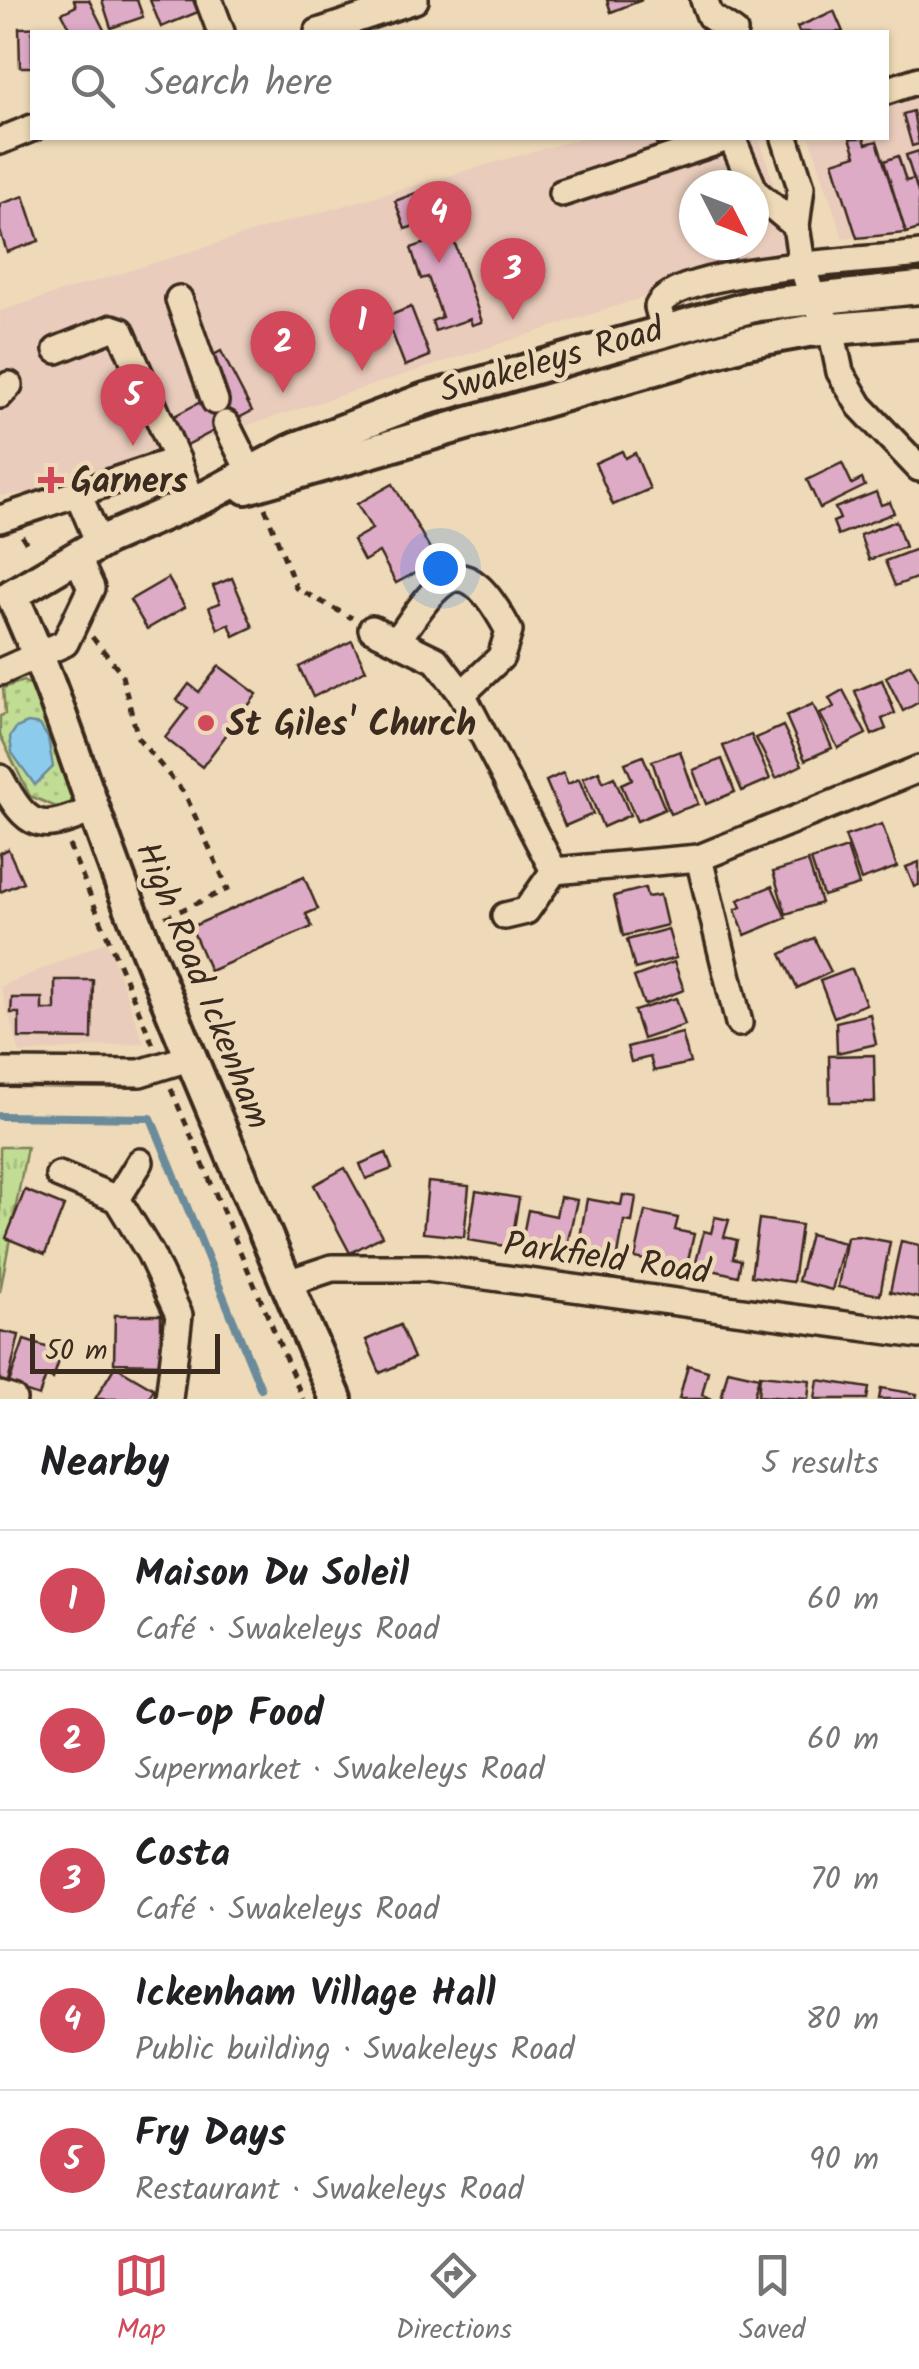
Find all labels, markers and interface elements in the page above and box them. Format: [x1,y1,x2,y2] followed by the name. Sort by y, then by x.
[30,30,889,140] search box
[145,55,332,115] text: Search here
[65,58,120,113] icon: search
[679,170,769,260] north arrow
[406,180,472,263] pin: 4
[480,238,546,320] pin: 3
[330,288,394,371] pin: 1
[433,303,672,421] street label: Swakeleys Road
[250,310,316,393] pin: 2
[100,364,166,446] pin: 5
[71,455,188,511] place label: Garners
[40,469,62,491] marker: Garners
[415,543,466,594] your location
[226,698,476,754] place label: St Giles' Church
[195,712,217,734] marker: St Giles' Church
[118,834,284,1138] street label: High Road Ickenham
[500,1218,715,1302] street label: Parkfield Road
[30,1329,220,1374] scale bar
[45,1329,108,1374] text: 50 m
[40,1431,169,1498] text: Nearby
[761,1439,879,1490] text: 5 results
[135,1545,409,1605] text: Maison Du Soleil
[68,1575,77,1626] text: 1
[807,1575,879,1626] text: 60 m
[135,1605,439,1656] text: Café · Swakeleys Road
[135,1685,324,1745] text: Co-op Food
[63,1715,82,1766] text: 2
[807,1715,879,1766] text: 60 m
[135,1745,545,1796] text: Supermarket · Swakeleys Road
[135,1825,230,1885] text: Costa
[64,1855,81,1906] text: 3
[810,1855,879,1906] text: 70 m
[135,1885,439,1936] text: Café · Swakeleys Road
[135,1965,496,2025] text: Ickenham Village Hall
[64,1995,81,2046] text: 4
[805,1995,879,2046] text: 80 m
[135,2025,575,2076] text: Public building · Swakeleys Road
[135,2105,286,2165] text: Fry Days
[64,2135,81,2186] text: 5
[809,2135,879,2186] text: 90 m
[135,2165,524,2216] text: Restaurant · Swakeleys Road
[114,2248,169,2353] tab: Map
[396,2248,512,2353] tab: Directions
[739,2248,805,2353] tab: Saved

